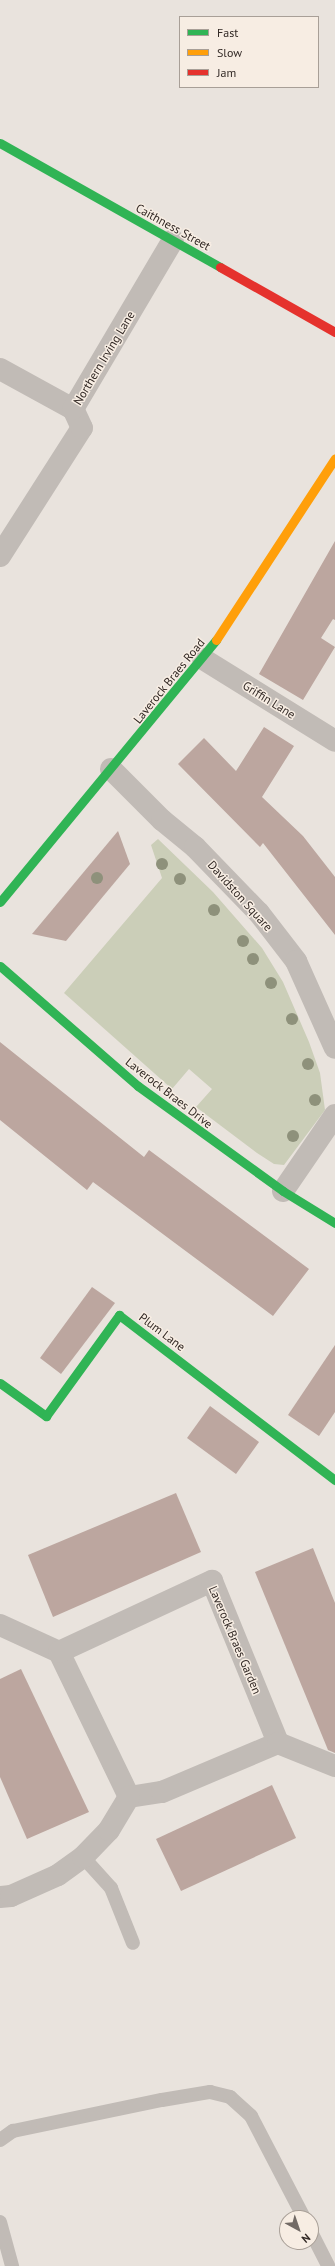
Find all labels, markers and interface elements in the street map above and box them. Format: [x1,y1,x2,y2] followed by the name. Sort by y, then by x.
[179,16,319,88] legend
[217,25,238,40] text: Fast
[217,45,242,60] text: Slow
[217,65,236,80] text: Jam
[133,201,213,253] street label: Caithness Street
[70,308,138,408] street label: Northern Irving Lane
[130,636,208,726] street label: Laverock Braes Road
[240,678,298,722] street label: Griffin Lane
[205,858,275,934] street label: Davidston Square
[122,1054,216,1132] street label: Laverock Braes Drive
[136,1310,188,1354] street label: Plum Lane
[206,1584,264,1696] street label: Laverock Braes Garden
[279,2210,319,2250] north arrow
[299,2231,313,2246] text: N

